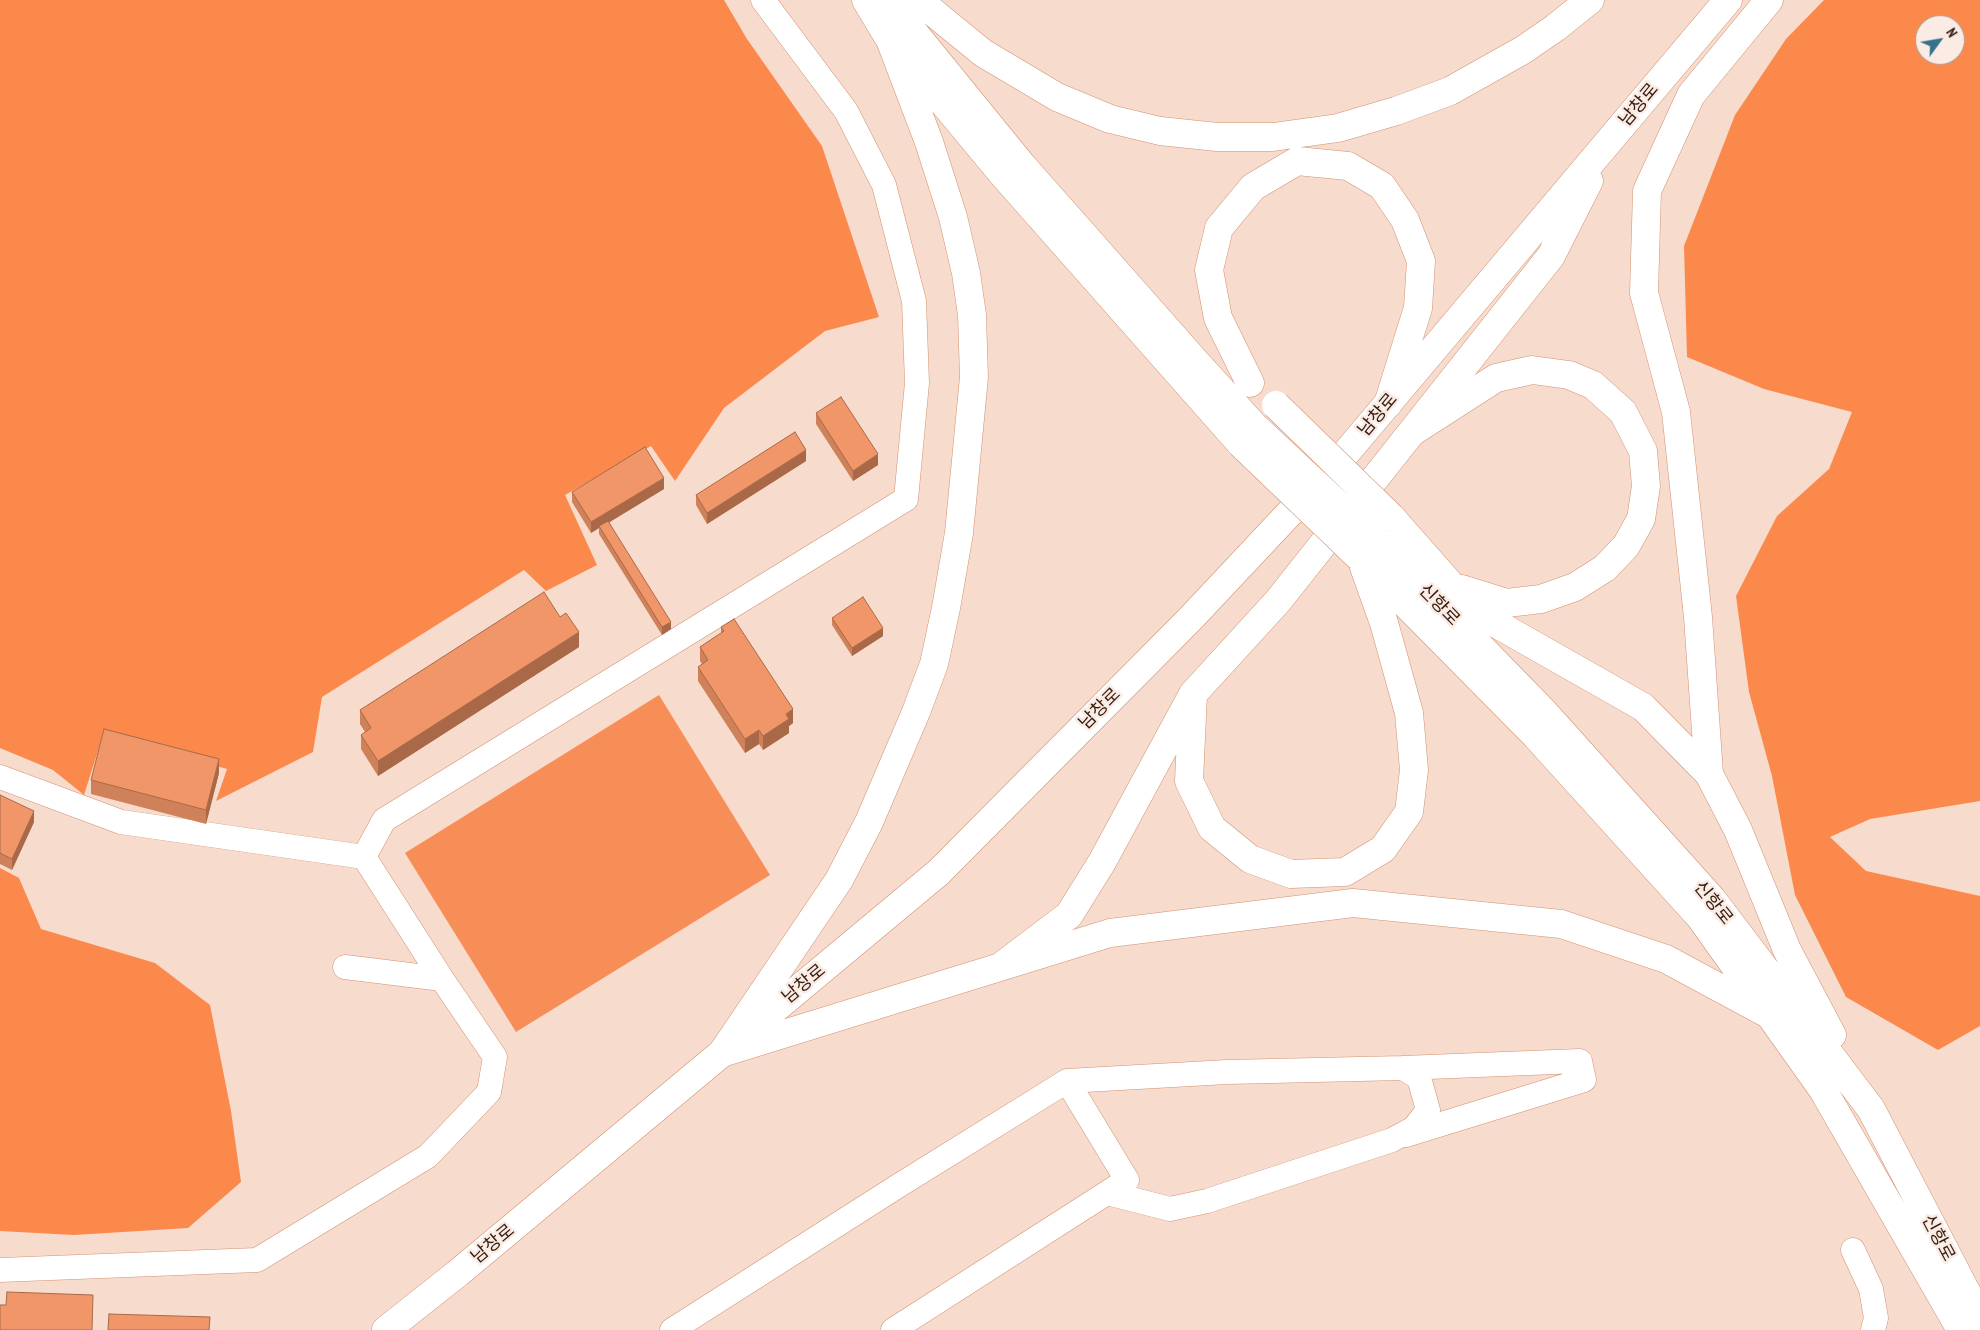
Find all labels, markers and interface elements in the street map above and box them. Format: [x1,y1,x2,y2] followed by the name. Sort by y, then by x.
[1915,15,1965,65] north arrow
[1942,25,1962,41] text: N
[1615,79,1663,131] street label: 남창로
[1354,389,1402,441] street label: 남창로
[1414,580,1464,630] street label: 신항로
[1075,684,1125,734] street label: 남창로
[1689,877,1737,929] street label: 신항로
[778,960,830,1008] street label: 남창로
[1917,1211,1959,1265] street label: 신항로
[467,1220,519,1268] street label: 남창로

